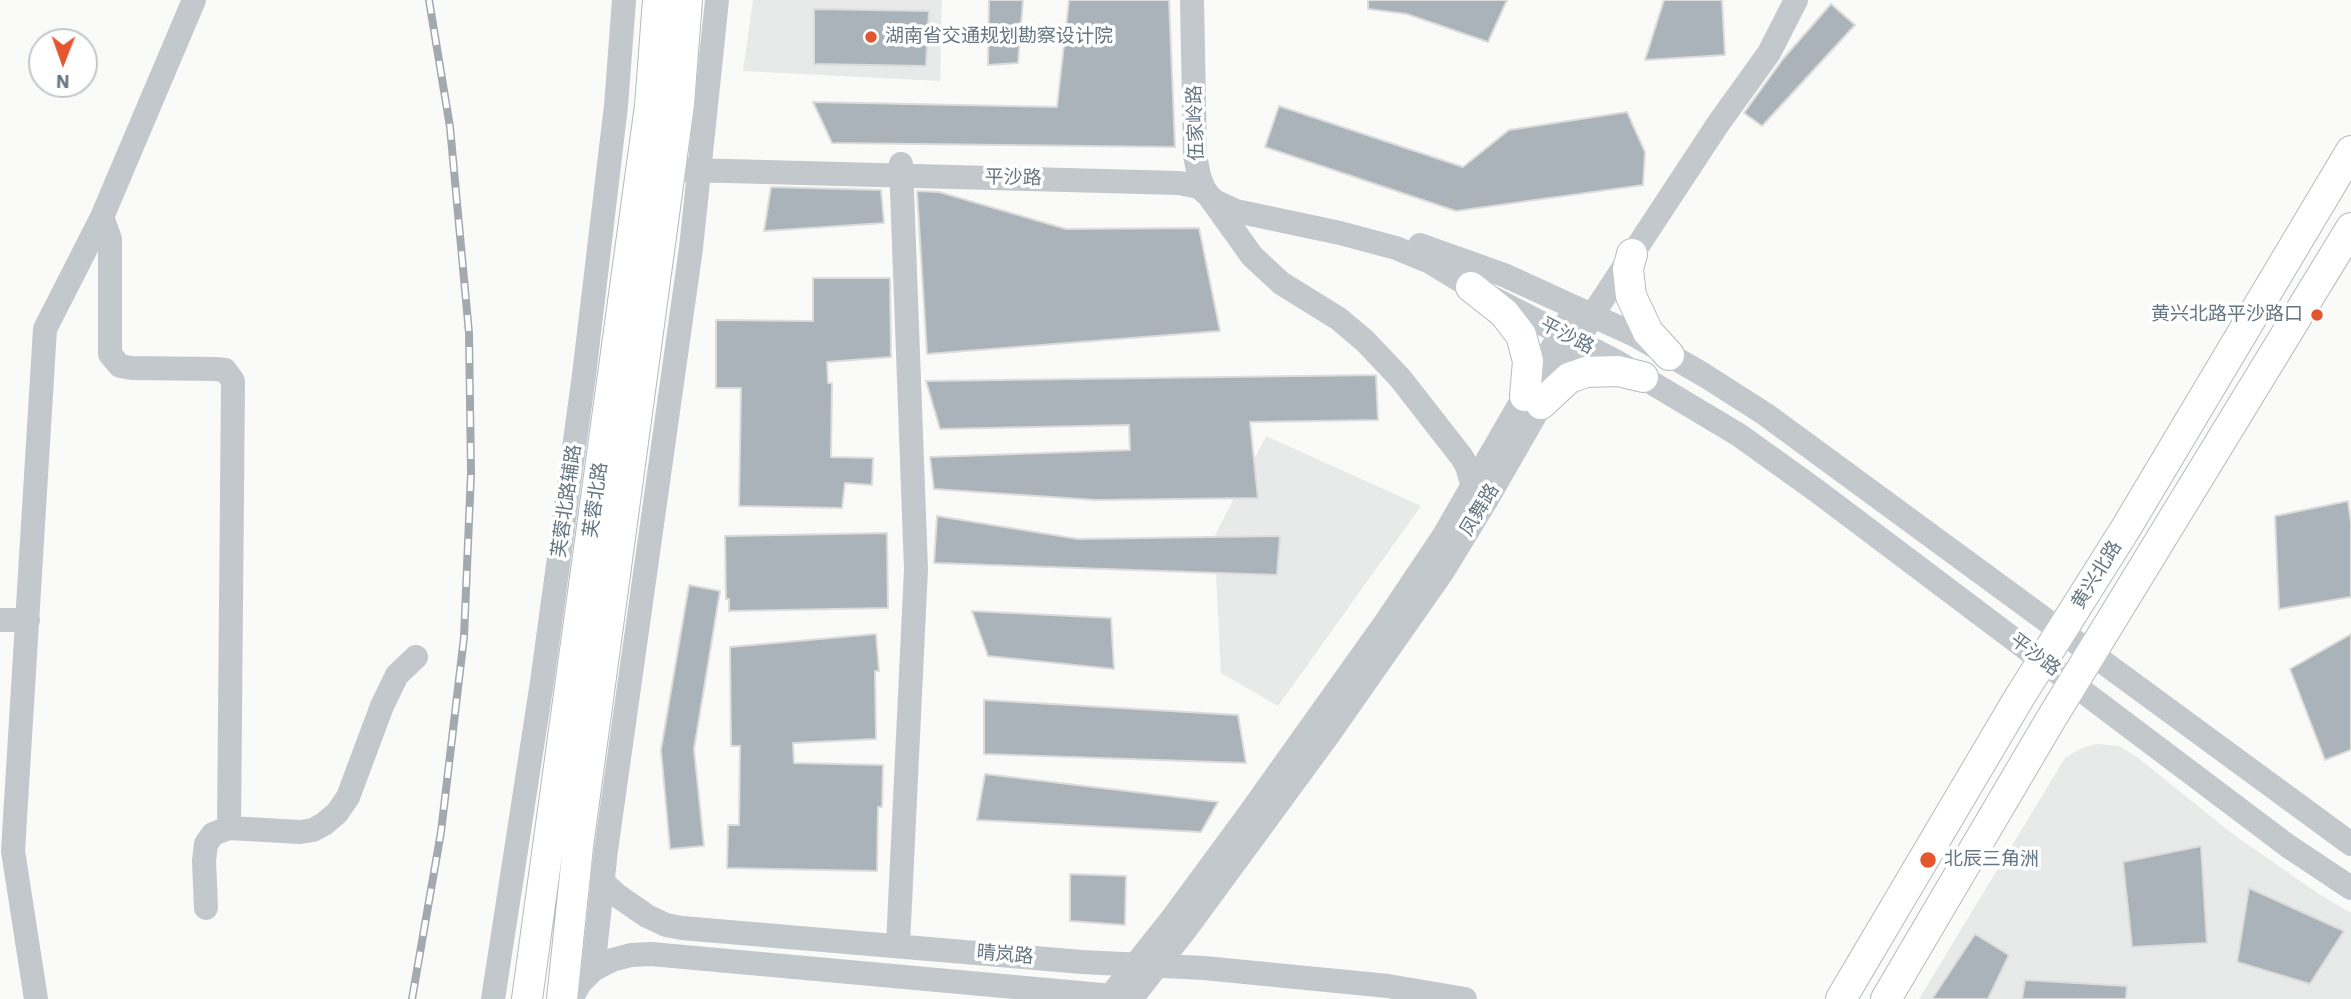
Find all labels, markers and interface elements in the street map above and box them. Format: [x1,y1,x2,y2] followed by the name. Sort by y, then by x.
[885,26,1113,48] place label: 湖南省交通规划勘察设计院
[28,28,98,98] north arrow
[863,29,879,45] marker: 湖南省交通规划勘察设计院
[56,70,70,94] text: N
[1183,85,1209,161] street label: 伍家岭路
[984,166,1042,190] street label: 平沙路
[2151,304,2303,326] place label: 黄兴北路平沙路口
[2309,307,2325,323] marker: 黄兴北路平沙路口
[1536,313,1598,359] street label: 平沙路
[548,443,586,559] street label: 芙蓉北路辅路
[579,461,613,539] street label: 芙蓉北路
[1456,480,1504,540] street label: 凤舞路
[2067,537,2127,613] street label: 黄兴北路
[2005,629,2065,681] street label: 平沙路
[1944,849,2039,871] place label: 北辰三角洲
[1918,850,1938,870] marker: 北辰三角洲
[976,941,1034,969] street label: 晴岚路

